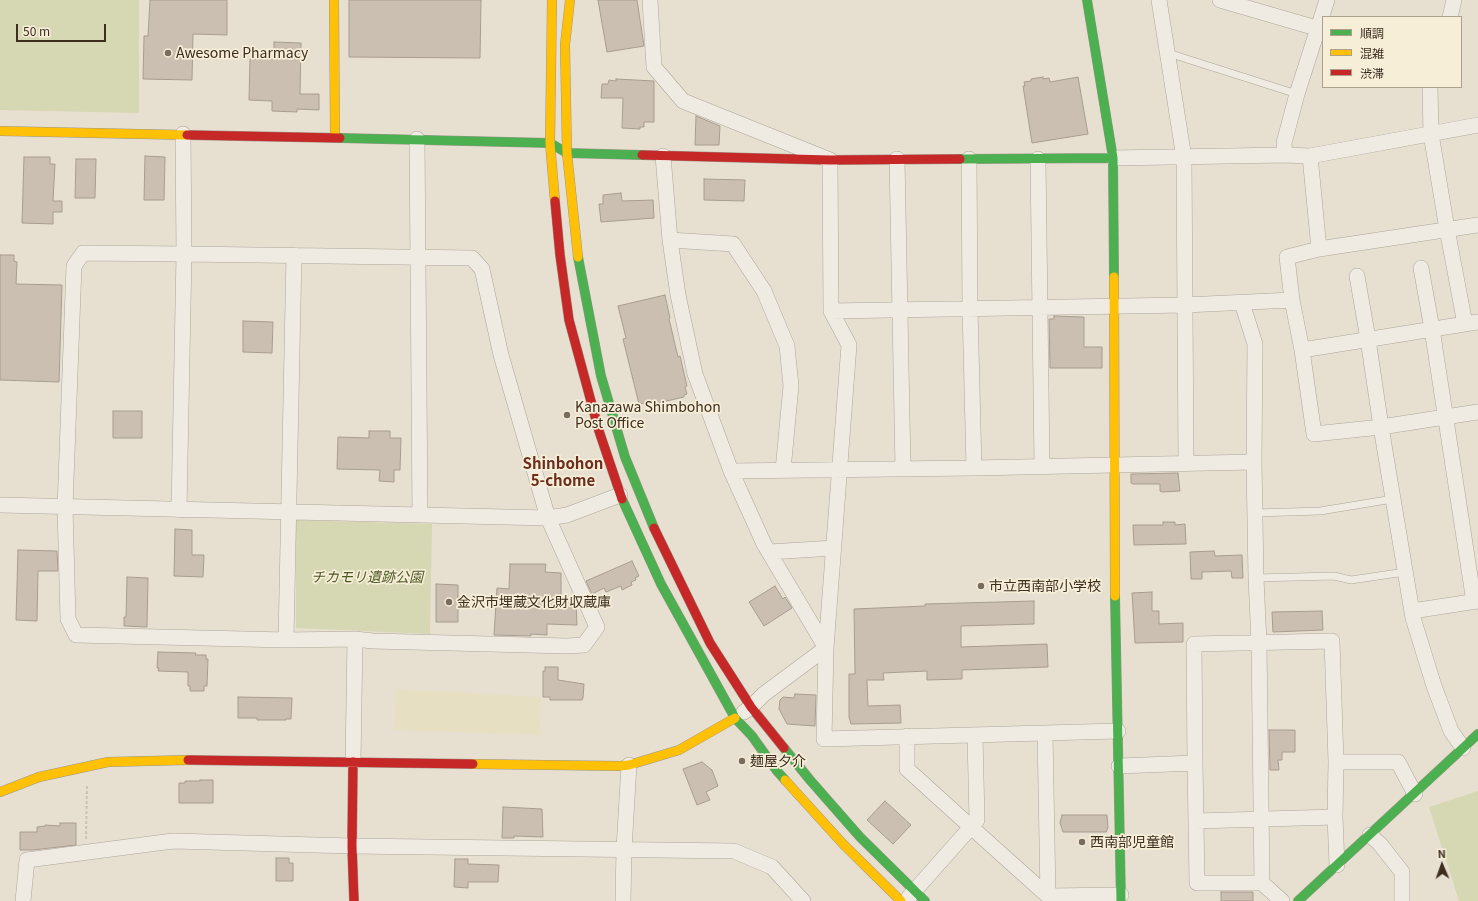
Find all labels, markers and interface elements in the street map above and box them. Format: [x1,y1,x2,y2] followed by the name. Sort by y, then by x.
[18,16,108,42] scale bar
[1322,16,1462,88] legend
[23,22,50,39] text: 50 m
[1360,24,1384,41] text: 順調
[1360,44,1384,61] text: 混雑
[176,45,308,61] place label: Awesome Pharmacy
[163,48,173,58] marker: Awesome Pharmacy
[1360,64,1384,81] text: 渋滞
[575,399,721,432] place label: Kanazawa Shimbohon Post Office
[562,410,572,420] marker: Kanazawa Shimbohon Post Office
[523,454,603,489] district label: Shinbohon 5-chome
[311,569,423,585] park label: チカモリ遺跡公園
[989,578,1101,594] place label: 市立西南部小学校
[976,581,986,591] marker: 市立西南部小学校
[457,594,611,610] place label: 金沢市埋蔵文化財収蔵庫
[444,597,454,607] marker: 金沢市埋蔵文化財収蔵庫
[750,753,806,769] place label: 麺屋夕介
[737,756,747,766] marker: 麺屋夕介
[1090,834,1174,850] place label: 西南部児童館
[1077,837,1087,847] marker: 西南部児童館
[1422,845,1462,885] north arrow
[1437,845,1446,861] text: N

